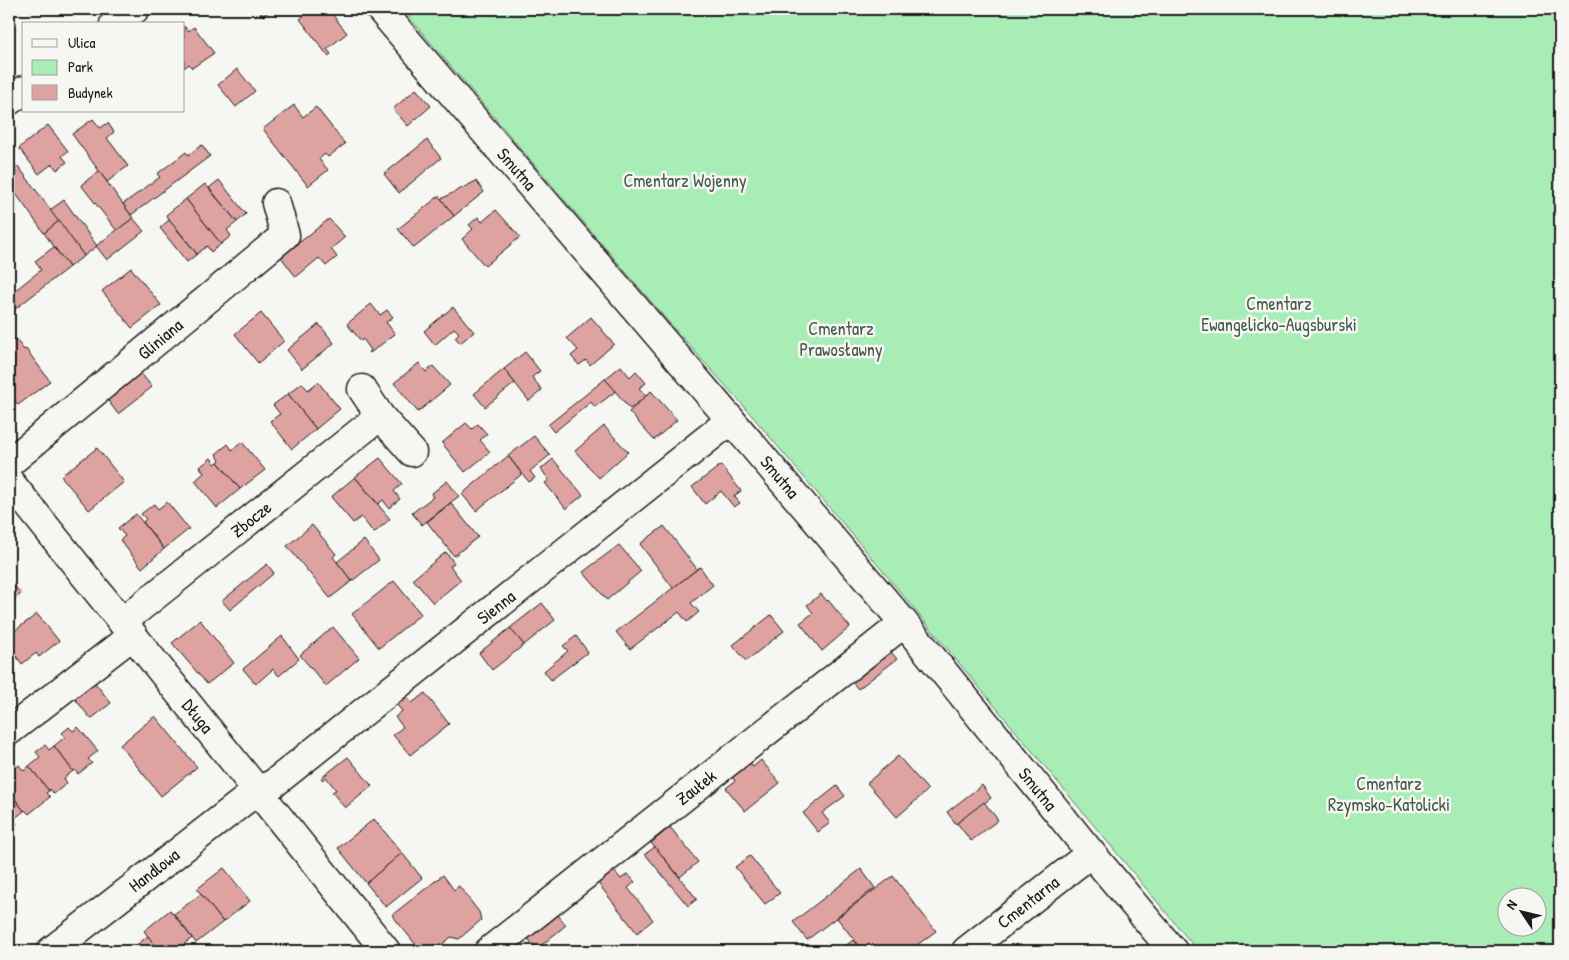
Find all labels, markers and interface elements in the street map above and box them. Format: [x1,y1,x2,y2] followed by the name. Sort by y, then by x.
[22,22,185,112] legend
[68,32,95,53] text: Ulica
[68,56,93,77] text: Park
[68,82,113,103] text: Budynek
[491,142,543,196] street label: Smutna
[623,168,747,193] park label: Cmentarz Wojenny
[1201,291,1357,337] park label: Cmentarz Ewangelicko-Augsburski
[132,313,188,365] street label: Gliniana
[799,316,883,362] park label: Cmentarz Prawosławny
[755,450,805,504] street label: Smutna
[225,495,277,543] street label: Zbocze
[471,584,521,630] street label: Sienna
[176,694,220,738] street label: Długa
[1013,762,1063,816] street label: Smutna
[671,763,722,811] street label: Zaułek
[1328,771,1450,817] park label: Cmentarz Rzymsko–Katolicki
[123,842,185,898] street label: Handlowa
[992,870,1064,934] street label: Cmentarna
[1496,888,1546,938] north arrow
[1501,895,1521,913] text: N

